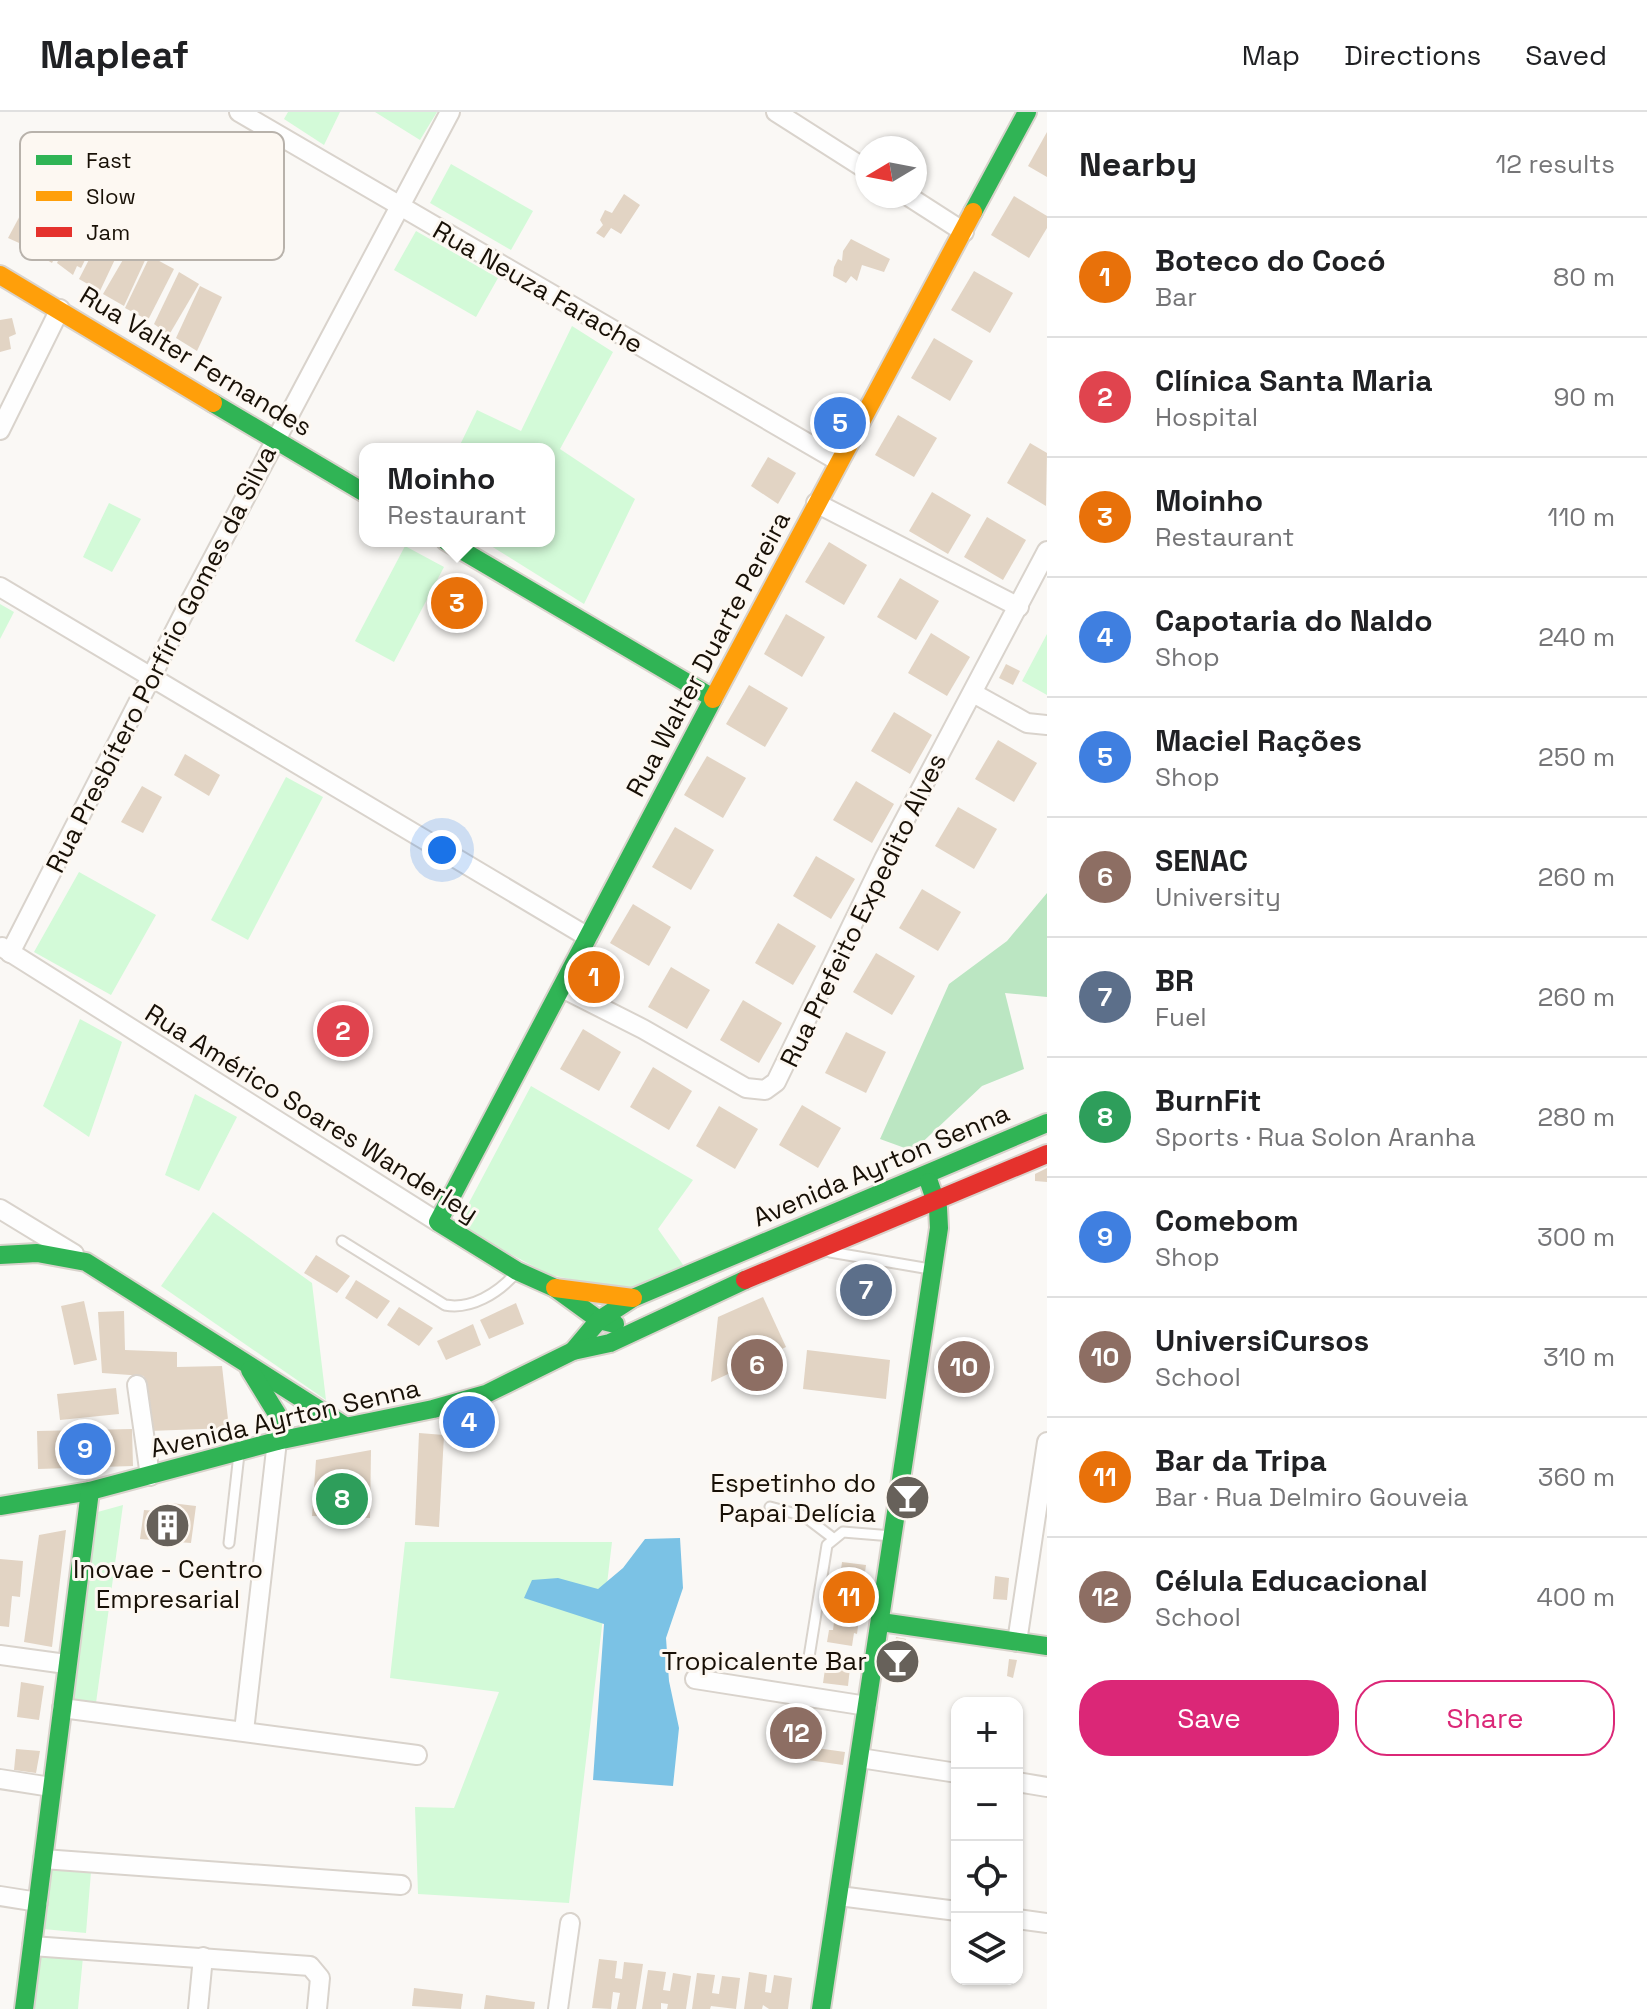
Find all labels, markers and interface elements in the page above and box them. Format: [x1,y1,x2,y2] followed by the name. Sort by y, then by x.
[40,31,189,79] text: Mapleaf
[1242,37,1300,73] text: Map
[1344,37,1481,73] text: Directions
[1525,37,1607,73] text: Saved
[20,132,284,260] legend
[855,136,927,208] north arrow
[1079,143,1197,186] text: Nearby
[86,146,132,174] text: Fast
[1495,147,1615,181] text: 12 results
[86,182,136,210] text: Slow
[427,213,649,361] street label: Rua Neuza Farache
[86,218,130,246] text: Jam
[1155,241,1386,280] text: Boteco do Cocó
[1099,260,1111,294] text: 1
[1553,260,1615,294] text: 80 m
[74,278,318,444] street label: Rua Valter Fernandes
[1155,280,1197,314] text: Bar
[1155,361,1433,400] text: Clínica Santa Maria
[1097,380,1113,414] text: 2
[1553,380,1615,414] text: 90 m
[814,393,866,453] pin: 5
[1155,400,1258,434] text: Hospital
[38,440,284,878] street label: Rua Presbítero Porfírio Gomes da Silva
[359,443,555,547] popup
[387,459,495,498] text: Moinho
[1155,481,1263,520] text: Moinho
[387,498,527,532] text: Restaurant
[1097,500,1113,534] text: 3
[1548,500,1615,534] text: 110 m
[618,505,798,803] street label: Rua Walter Duarte Pereira
[1155,520,1294,554] text: Restaurant
[431,573,483,633] pin: 3
[1155,601,1433,640] text: Capotaria do Naldo
[1097,620,1113,654] text: 4
[1538,620,1615,654] text: 240 m
[1155,640,1220,674] text: Shop
[1155,721,1362,760] text: Maciel Rações
[1097,740,1113,774] text: 5
[1538,740,1615,774] text: 250 m
[772,747,954,1073] street label: Rua Prefeito Expedito Alves
[1155,760,1220,794] text: Shop
[422,830,462,870] your location
[1155,841,1248,880] text: SENAC
[1097,860,1113,894] text: 6
[1538,860,1615,894] text: 260 m
[1155,880,1281,914] text: University
[568,947,620,1007] pin: 1
[1155,961,1194,1000] text: BR
[1098,980,1112,1014] text: 7
[1538,980,1615,1014] text: 260 m
[139,996,485,1230] street label: Rua Américo Soares Wanderley
[1155,1000,1207,1034] text: Fuel
[317,1001,369,1061] pin: 2
[1155,1081,1261,1120] text: BurnFit
[748,1096,1015,1234] street label: Avenida Ayrton Senna
[1097,1100,1113,1134] text: 8
[1537,1100,1615,1134] text: 280 m
[1155,1120,1476,1154] text: Sports · Rua Solon Aranha
[1155,1201,1299,1240] text: Comebom
[1097,1220,1113,1254] text: 9
[1537,1220,1615,1254] text: 300 m
[1155,1240,1220,1274] text: Shop
[840,1260,892,1320] pin: 7
[1155,1321,1369,1360] text: UniversiCursos
[731,1335,783,1395] pin: 6
[938,1337,990,1397] pin: 10
[1091,1340,1119,1374] text: 10
[1543,1340,1615,1374] text: 310 m
[1155,1360,1241,1394] text: School
[147,1370,423,1466] street label: Avenida Ayrton Senna
[443,1392,495,1452] pin: 4
[59,1419,111,1479] pin: 9
[1155,1441,1327,1480] text: Bar da Tripa
[1093,1460,1117,1494] text: 11
[1538,1460,1615,1494] text: 360 m
[710,1466,876,1530] place label: Espetinho do Papai Delícia
[316,1469,368,1529] pin: 8
[883,1474,931,1522] bar icon: Espetinho do Papai Delícia
[1155,1480,1468,1514] text: Bar · Rua Delmiro Gouveia
[144,1502,192,1550] building icon: Inovae - Centro Empresarial
[73,1552,263,1616] place label: Inovae - Centro Empresarial
[1155,1561,1428,1600] text: Célula Educacional
[823,1567,875,1627] pin: 11
[1091,1580,1119,1614] text: 12
[1536,1580,1615,1614] text: 400 m
[1155,1600,1241,1634] text: School
[874,1637,922,1685] bar icon: Tropicalente Bar
[662,1644,867,1678] place label: Tropicalente Bar
[1079,1680,1339,1756] button: Save
[1355,1680,1615,1756] button: Share
[951,1697,1023,1985] map controls
[951,1697,1023,1769] button: +
[770,1703,822,1763] pin: 12
[951,1769,1023,1841] button: −
[951,1841,1023,1913] button: locate
[951,1913,1023,1985] button: layers

